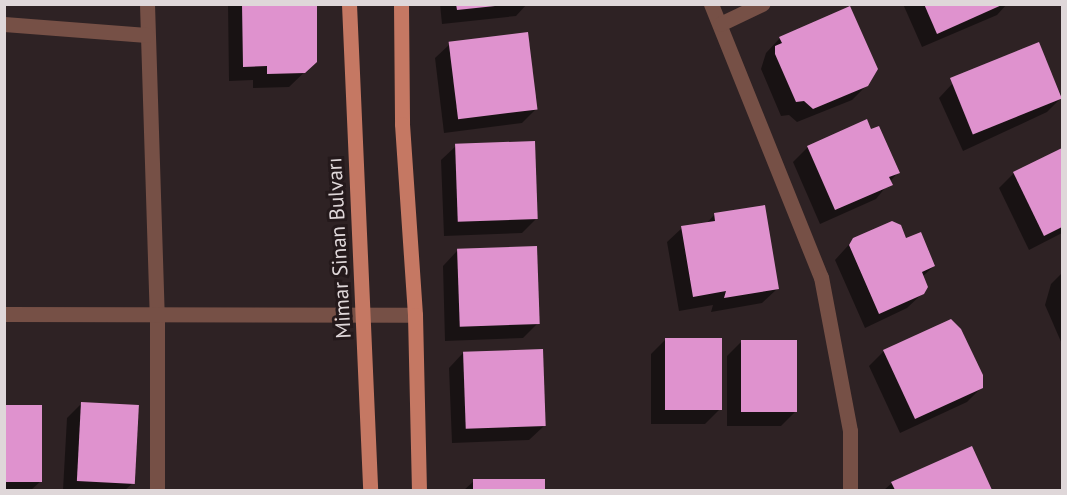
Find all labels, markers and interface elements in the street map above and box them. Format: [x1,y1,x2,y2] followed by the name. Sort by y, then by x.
[322,157,356,339] street label: Mimar Sinan Bulvarı

